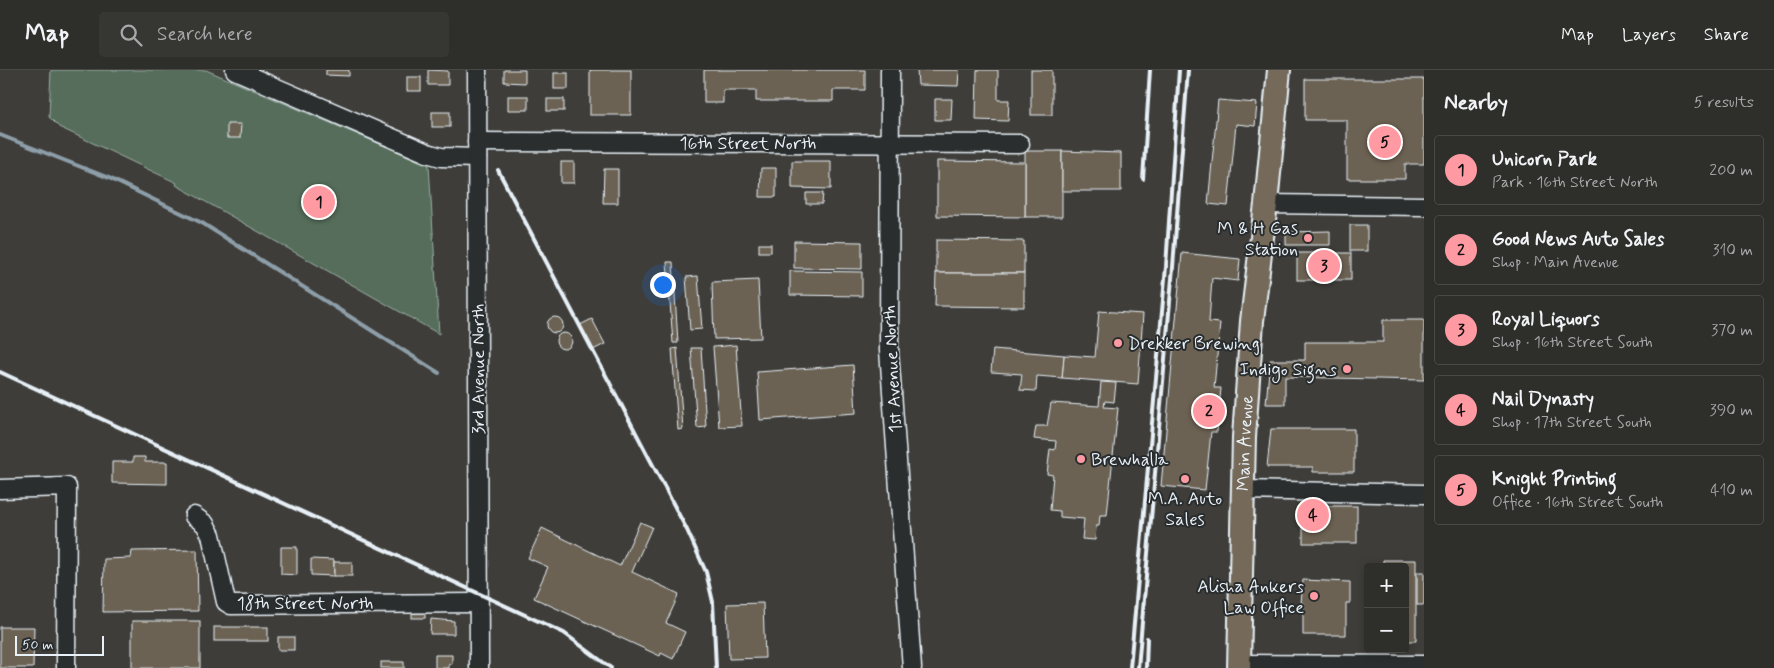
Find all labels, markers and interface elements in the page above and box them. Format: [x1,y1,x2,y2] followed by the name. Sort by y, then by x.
[99,12,449,57] search box
[25,19,69,50] text: Map
[117,21,145,49] icon: search
[157,22,253,47] text: Search here
[1561,23,1594,47] text: Map
[1622,23,1676,47] text: Layers
[1704,23,1749,47] text: Share
[1444,89,1508,117] text: Nearby
[1694,92,1754,113] text: 5 results
[1369,123,1401,161] pin: 5
[680,132,816,156] street label: 16th Street North
[1492,147,1597,172] text: Unicorn Park
[1457,160,1465,181] text: 1
[1709,160,1753,181] text: 200 m
[1492,172,1658,193] text: Park · 16th Street North
[303,183,335,221] pin: 1
[1217,217,1298,262] place label: M & H Gas Station
[1492,227,1664,252] text: Good News Auto Sales
[1302,232,1314,244] marker: M & H Gas Station
[1457,240,1465,261] text: 2
[1712,240,1753,261] text: 310 m
[1308,247,1340,285] pin: 3
[1492,252,1619,273] text: Shop · Main Avenue
[650,272,676,298] your location
[467,304,491,434] street label: 3rd Avenue North
[878,304,908,433] street label: 1st Avenue North
[1492,307,1600,332] text: Royal Liquors
[1457,320,1465,341] text: 3
[1711,320,1753,341] text: 370 m
[1128,332,1260,356] place label: Drekker Brewing
[1492,332,1653,353] text: Shop · 16th Street South
[1112,337,1124,349] marker: Drekker Brewing
[1240,358,1337,384] place label: Indigo Signs
[1341,363,1353,375] marker: Indigo Signs
[1492,387,1594,412] text: Nail Dynasty
[1193,392,1225,430] pin: 2
[1232,394,1260,491] street label: Main Avenue
[1456,400,1466,421] text: 4
[1710,400,1753,421] text: 390 m
[1492,412,1652,433] text: Shop · 17th Street South
[1091,448,1169,472] place label: Brewhalla
[1075,453,1087,465] marker: Brewhalla
[1492,467,1617,492] text: Knight Printing
[1179,473,1191,485] marker: M.A. Auto Sales
[1456,480,1466,501] text: 5
[1710,480,1753,501] text: 410 m
[1148,487,1222,532] place label: M.A. Auto Sales
[1492,492,1663,513] text: Office · 16th Street South
[1297,496,1329,534] pin: 4
[1364,563,1409,653] map controls
[1364,563,1409,608] button: +
[1197,575,1304,620] place label: Alisha Ankers Law Office
[1308,590,1320,602] marker: Alisha Ankers Law Office
[237,592,373,616] street label: 18th Street North
[1364,608,1409,653] button: −
[15,633,104,656] scale bar
[22,636,53,654] text: 50 m

